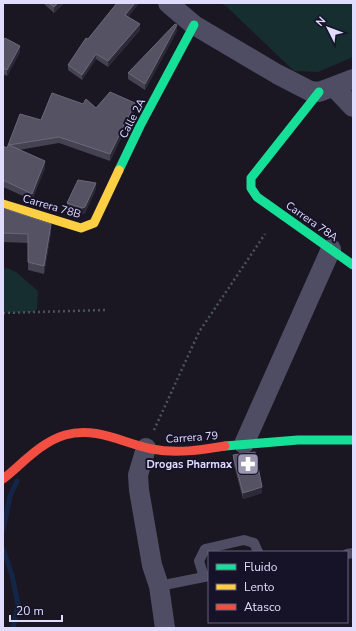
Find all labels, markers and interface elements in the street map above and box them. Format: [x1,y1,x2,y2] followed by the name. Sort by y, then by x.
[308,8,348,48] north arrow
[313,14,329,30] text: N
[116,96,149,141] street label: Calle 2A
[21,191,83,222] street label: Carrera 78B
[283,198,341,245] street label: Carrera 78A
[165,428,219,447] street label: Carrera 79
[235,451,261,477] pharmacy icon: Drogas Pharmax
[146,457,233,472] place label: Drogas Pharmax
[208,551,348,623] legend
[244,559,278,575] text: Fluido
[244,579,275,595] text: Lento
[10,597,62,623] scale bar
[244,599,281,615] text: Atasco
[16,603,44,619] text: 20 m

